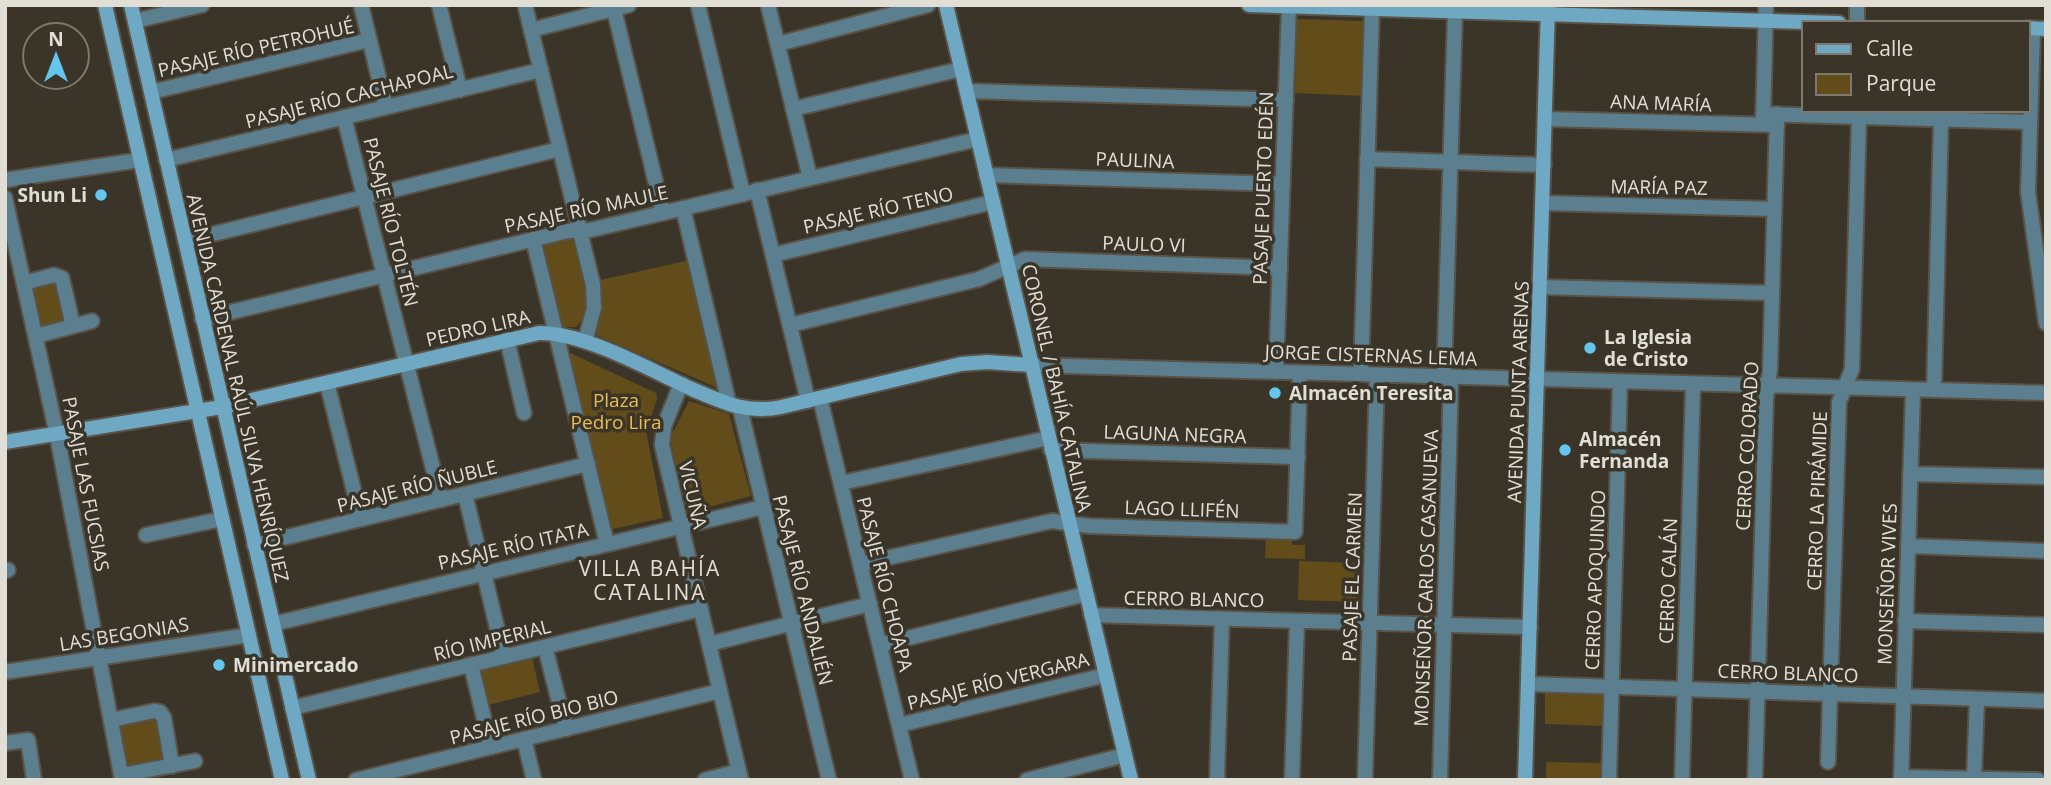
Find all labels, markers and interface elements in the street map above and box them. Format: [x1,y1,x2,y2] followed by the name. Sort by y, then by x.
[155,13,357,83] street label: PASAJE RÍO PETROHUÉ
[21,21,91,91] north arrow
[1802,21,2030,112] legend
[48,26,64,52] text: N
[1866,34,1913,62] text: Calle
[242,58,456,134] street label: PASAJE RÍO CACHAPOAL
[1866,69,1936,97] text: Parque
[1610,88,1712,118] street label: ANA MARÍA
[1247,91,1279,285] street label: PASAJE PUERTO EDÉN
[357,135,425,309] street label: PASAJE RÍO TOLTÉN
[1095,146,1175,174] street label: PAULINA
[1610,173,1708,201] street label: MARÍA PAZ
[502,179,670,239] street label: PASAJE RÍO MAULE
[800,180,956,240] street label: PASAJE RÍO TENO
[18,182,87,208] place label: Shun Li
[93,187,109,203] marker: Shun Li
[181,191,295,585] street label: AVENIDA CARDENAL RAÚL SILVA HENRÍQUEZ
[1102,230,1186,258] street label: PAULO VI
[1016,262,1098,514] street label: CORONEL / BAHÍA CATALINA
[1501,280,1535,504] street label: AVENIDA PUNTA ARENAS
[423,303,533,353] street label: PEDRO LIRA
[1604,324,1692,372] place label: La Iglesia de Cristo
[1262,338,1478,372] street label: JORGE CISTERNAS LEMA
[1582,340,1598,356] marker: La Iglesia de Cristo
[1730,361,1764,531] street label: CERRO COLORADO
[1289,380,1454,406] place label: Almacén Teresita
[1267,385,1283,401] marker: Almacén Teresita
[571,387,661,435] park label: Plaza Pedro Lira
[56,394,116,574] street label: PASAJE LAS FUCSIAS
[1801,411,1833,591] street label: CERRO LA PIRÁMIDE
[1103,419,1247,449] street label: LAGUNA NEGRA
[1579,426,1669,474] place label: Almacén Fernanda
[1408,429,1444,727] street label: MONSEÑOR CARLOS CASANUEVA
[1557,442,1573,458] marker: Almacén Fernanda
[334,454,500,518] street label: PASAJE RÍO ÑUBLE
[673,459,713,531] street label: VICUÑA
[1579,489,1611,671] street label: CERRO APOQUINDO
[767,492,839,688] street label: PASAJE RÍO ANDALIÉN
[1336,492,1368,662] street label: PASAJE EL CARMEN
[851,494,919,674] street label: PASAJE RÍO CHOAPA
[1124,494,1240,524] street label: LAGO LLIFÉN
[1871,503,1903,665] street label: MONSEÑOR VIVES
[435,516,591,576] street label: PASAJE RÍO ITATA
[1653,518,1683,644] street label: CERRO CALÁN
[579,554,721,606] district label: VILLA BAHÍA CATALINA
[1123,585,1265,613] street label: CERRO BLANCO
[57,611,191,657] street label: LAS BEGONIAS
[431,613,553,667] street label: RÍO IMPERIAL
[904,646,1092,716] street label: PASAJE RÍO VERGARA
[233,652,359,678] place label: Minimercado
[211,657,227,673] marker: Minimercado
[1717,658,1859,688] street label: CERRO BLANCO
[447,683,621,751] street label: PASAJE RÍO BIO BIO

